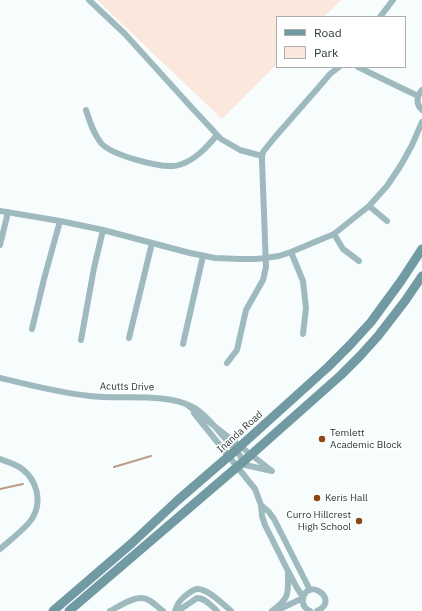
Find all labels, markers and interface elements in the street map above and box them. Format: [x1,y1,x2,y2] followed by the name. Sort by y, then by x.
[276,16,406,68] legend
[314,25,342,40] text: Road
[314,45,338,60] text: Park
[100,381,154,393] street label: Acutts Drive
[215,408,265,456] street label: Inanda Road
[330,427,402,450] place label: Temlett Academic Block
[317,434,327,444] marker: Temlett Academic Block
[325,492,368,504] place label: Keris Hall
[312,493,322,503] marker: Keris Hall
[286,509,351,532] place label: Curro Hillcrest High School
[354,516,364,526] marker: Curro Hillcrest High School

